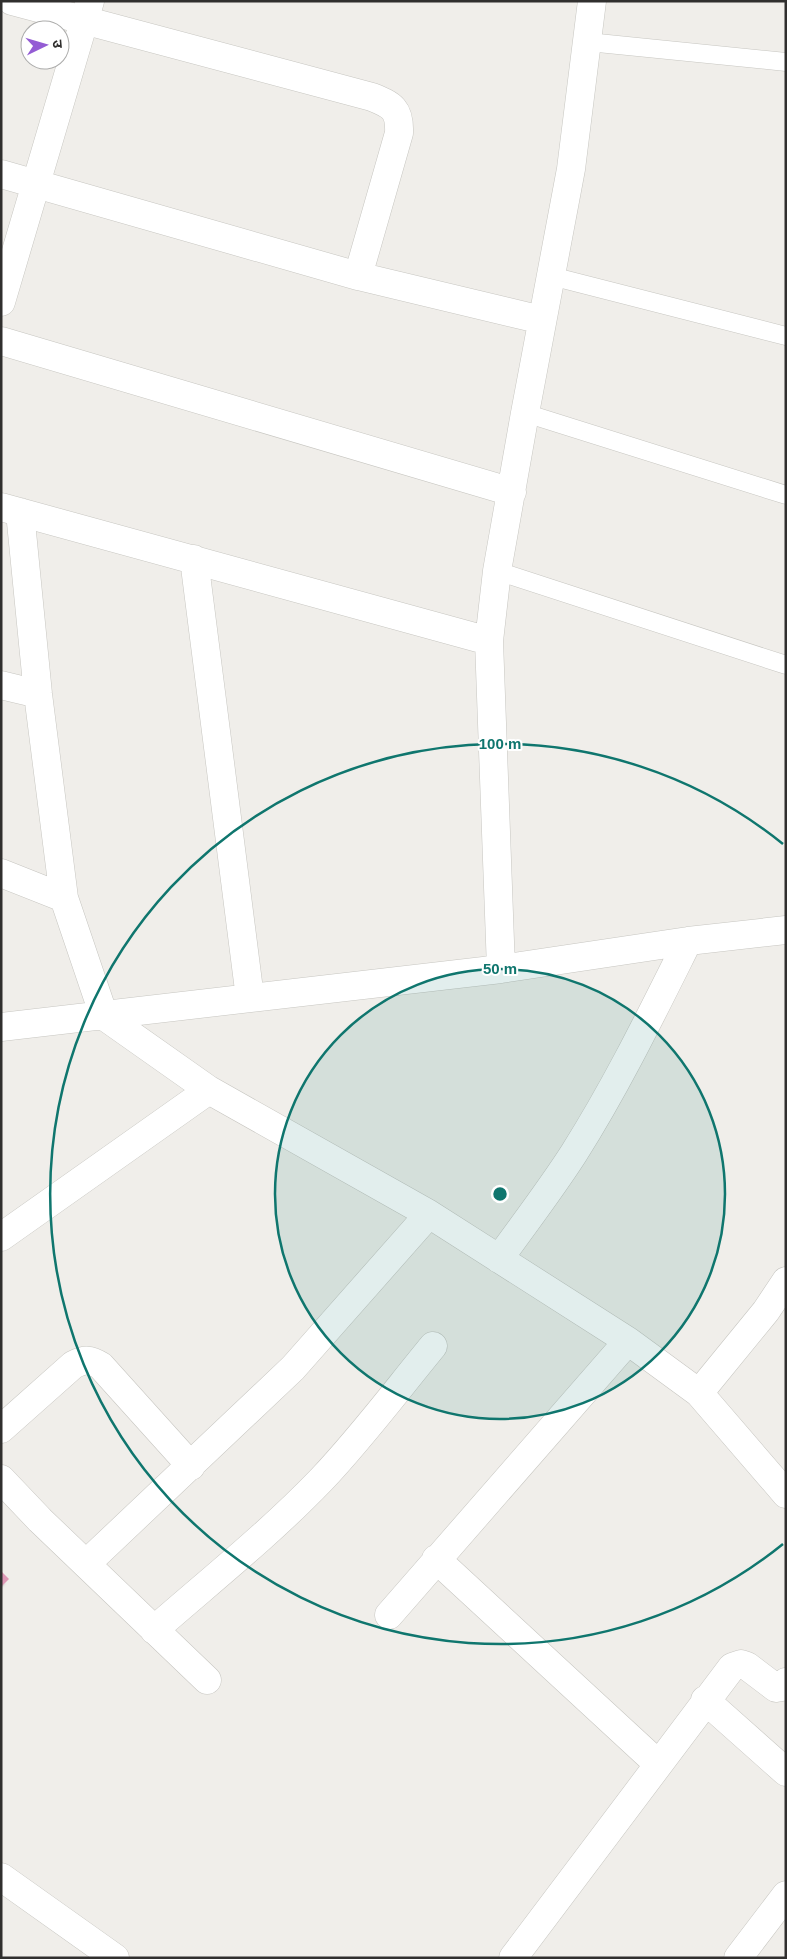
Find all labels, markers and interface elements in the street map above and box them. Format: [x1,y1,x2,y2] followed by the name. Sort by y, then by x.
[20,20,70,70] north arrow
[50,39,66,49] text: उ
[479,735,521,752] text: 100 m
[483,960,517,977] text: 50 m
[491,1185,509,1203] centre of rings

